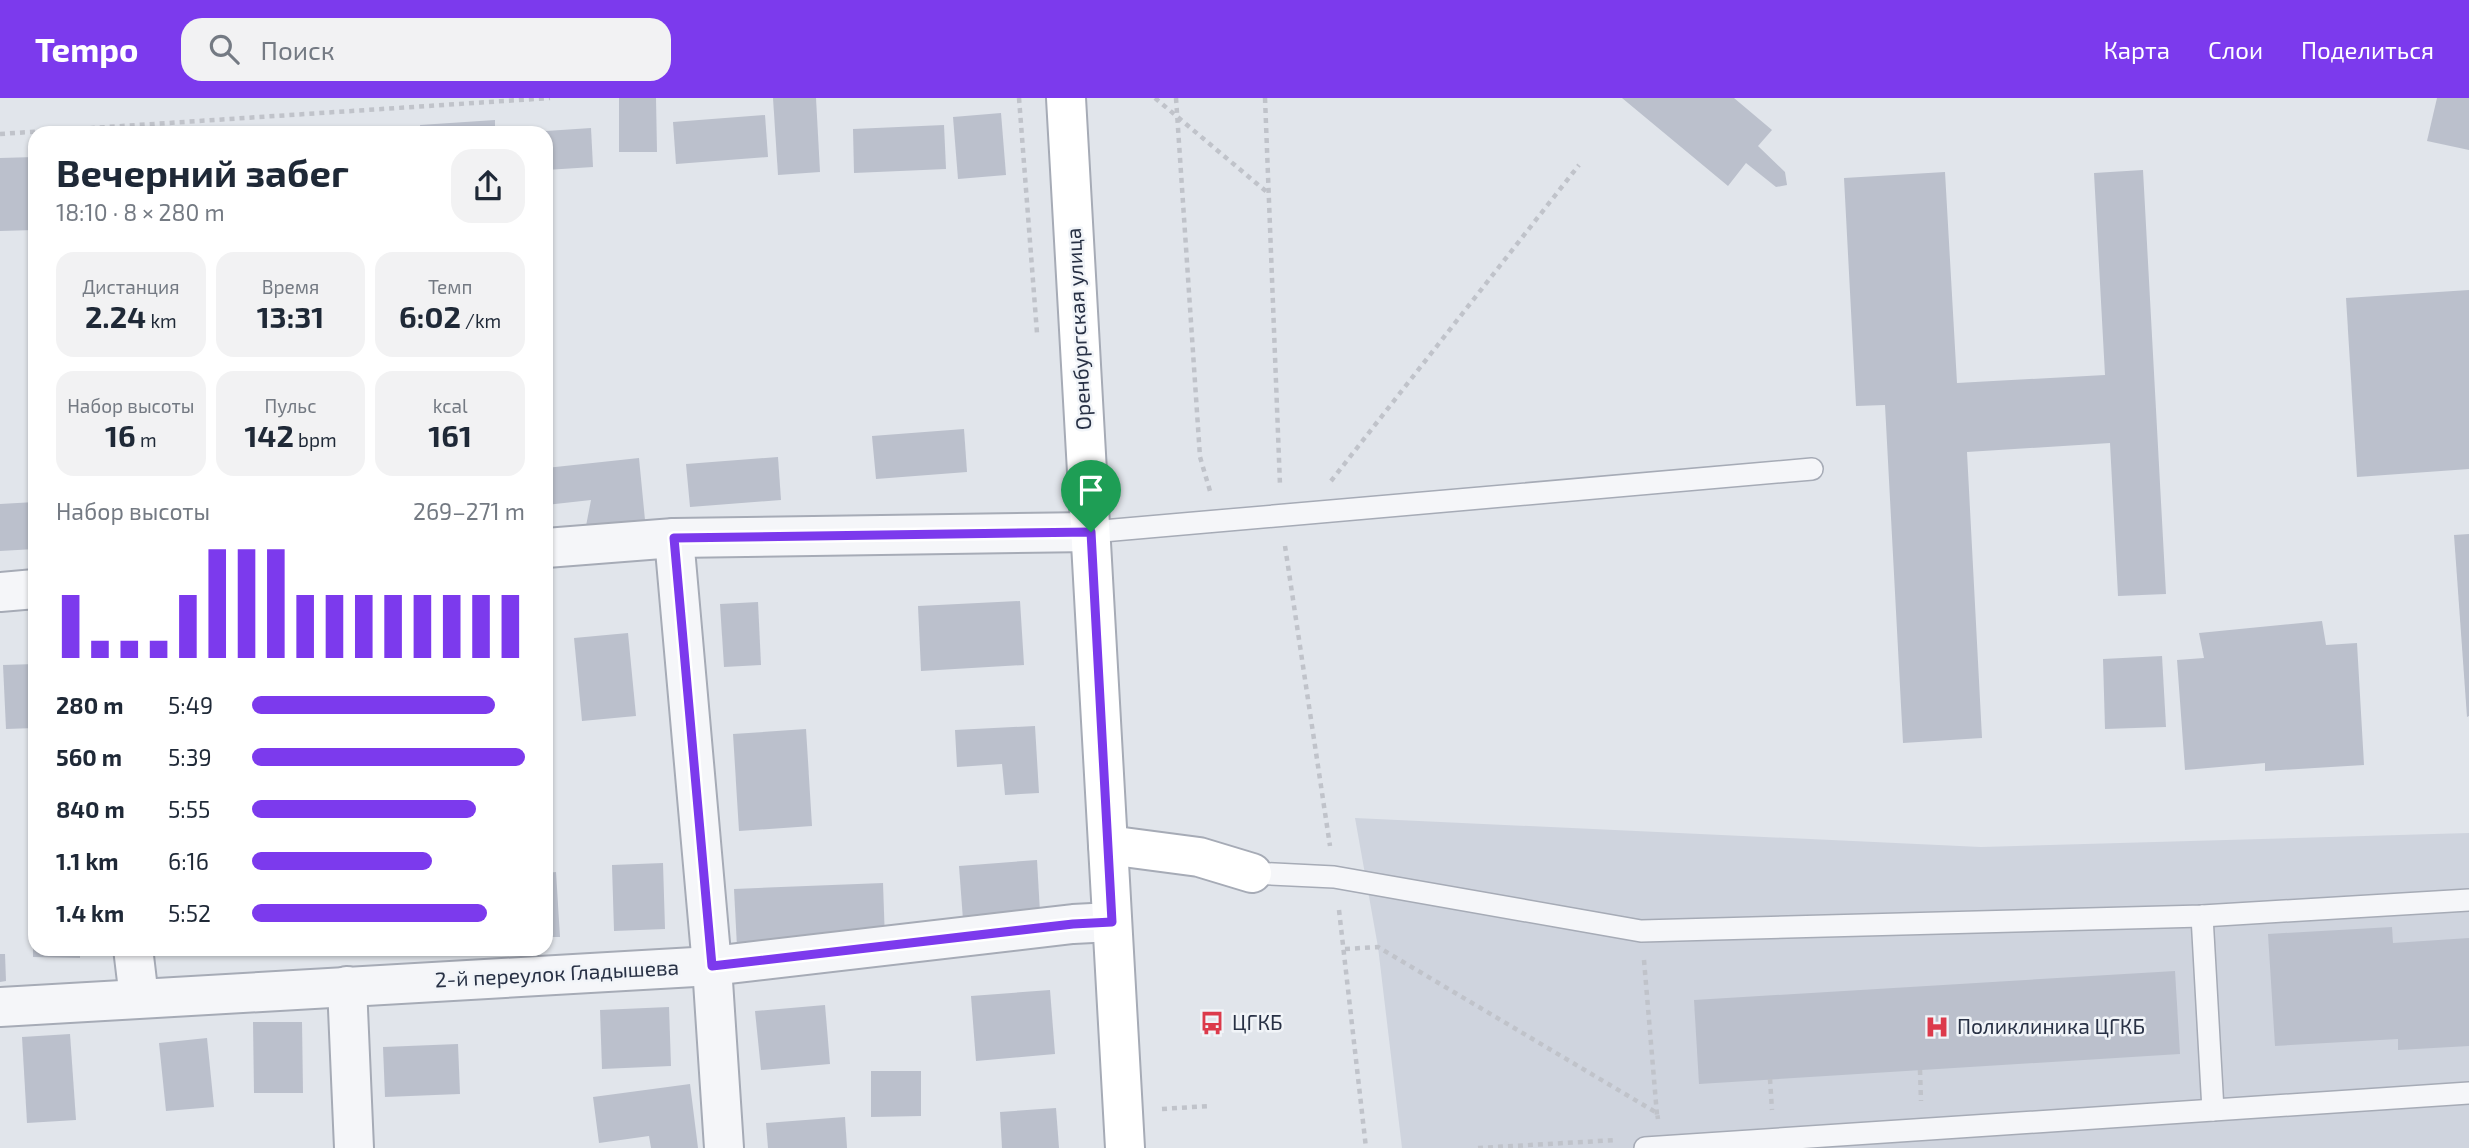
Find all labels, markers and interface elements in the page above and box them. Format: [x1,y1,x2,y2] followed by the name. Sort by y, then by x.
[181,18,671,81] search box
[35,29,139,69] text: Tempo
[205,30,243,68] icon: search
[261,34,335,65] text: Поиск
[2103,35,2170,64] text: Карта
[2208,35,2263,64] text: Слои
[2301,35,2434,64] text: Поделиться
[56,149,349,195] text: Вечерний забег
[451,149,525,223] button: share
[56,198,225,226] text: 18:10 · 8 × 280 m
[1060,227,1096,431] street label: Оренбургская улица
[82,275,179,298] text: Дистанция
[262,275,319,298] text: Время
[428,275,472,298] text: Темп
[85,298,146,334] text: 2.24
[257,298,324,334] text: 13:31
[399,298,461,334] text: 6:02
[146,309,177,332] text: km
[461,309,501,332] text: /km
[67,394,195,417] text: Набор высоты
[264,394,317,417] text: Пульс
[433,394,468,417] text: kcal
[105,417,136,453] text: 16
[244,417,294,453] text: 142
[428,417,472,453] text: 161
[136,428,157,451] text: m
[294,428,337,451] text: bpm
[1061,460,1121,532] pin
[1072,471,1110,509] icon: arrive
[56,497,210,525] text: Набор высоты
[413,497,525,525] text: 269–271 m
[56,691,123,719] text: 280 m
[168,691,213,719] text: 5:49
[56,743,122,771] text: 560 m
[168,743,212,771] text: 5:39
[56,795,125,823] text: 840 m
[168,795,210,823] text: 5:55
[56,847,119,875] text: 1.1 km
[168,847,209,875] text: 6:16
[56,899,124,927] text: 1.4 km
[168,899,211,927] text: 5:52
[434,954,680,992] street label: 2-й переулок Гладышева
[1198,1009,1226,1037] bus stop icon: ЦГКБ
[1232,1009,1283,1034] place label: ЦГКБ
[1923,1013,1951,1041] hospital icon: Поликлиника ЦГКБ
[1957,1013,2145,1038] place label: Поликлиника ЦГКБ

